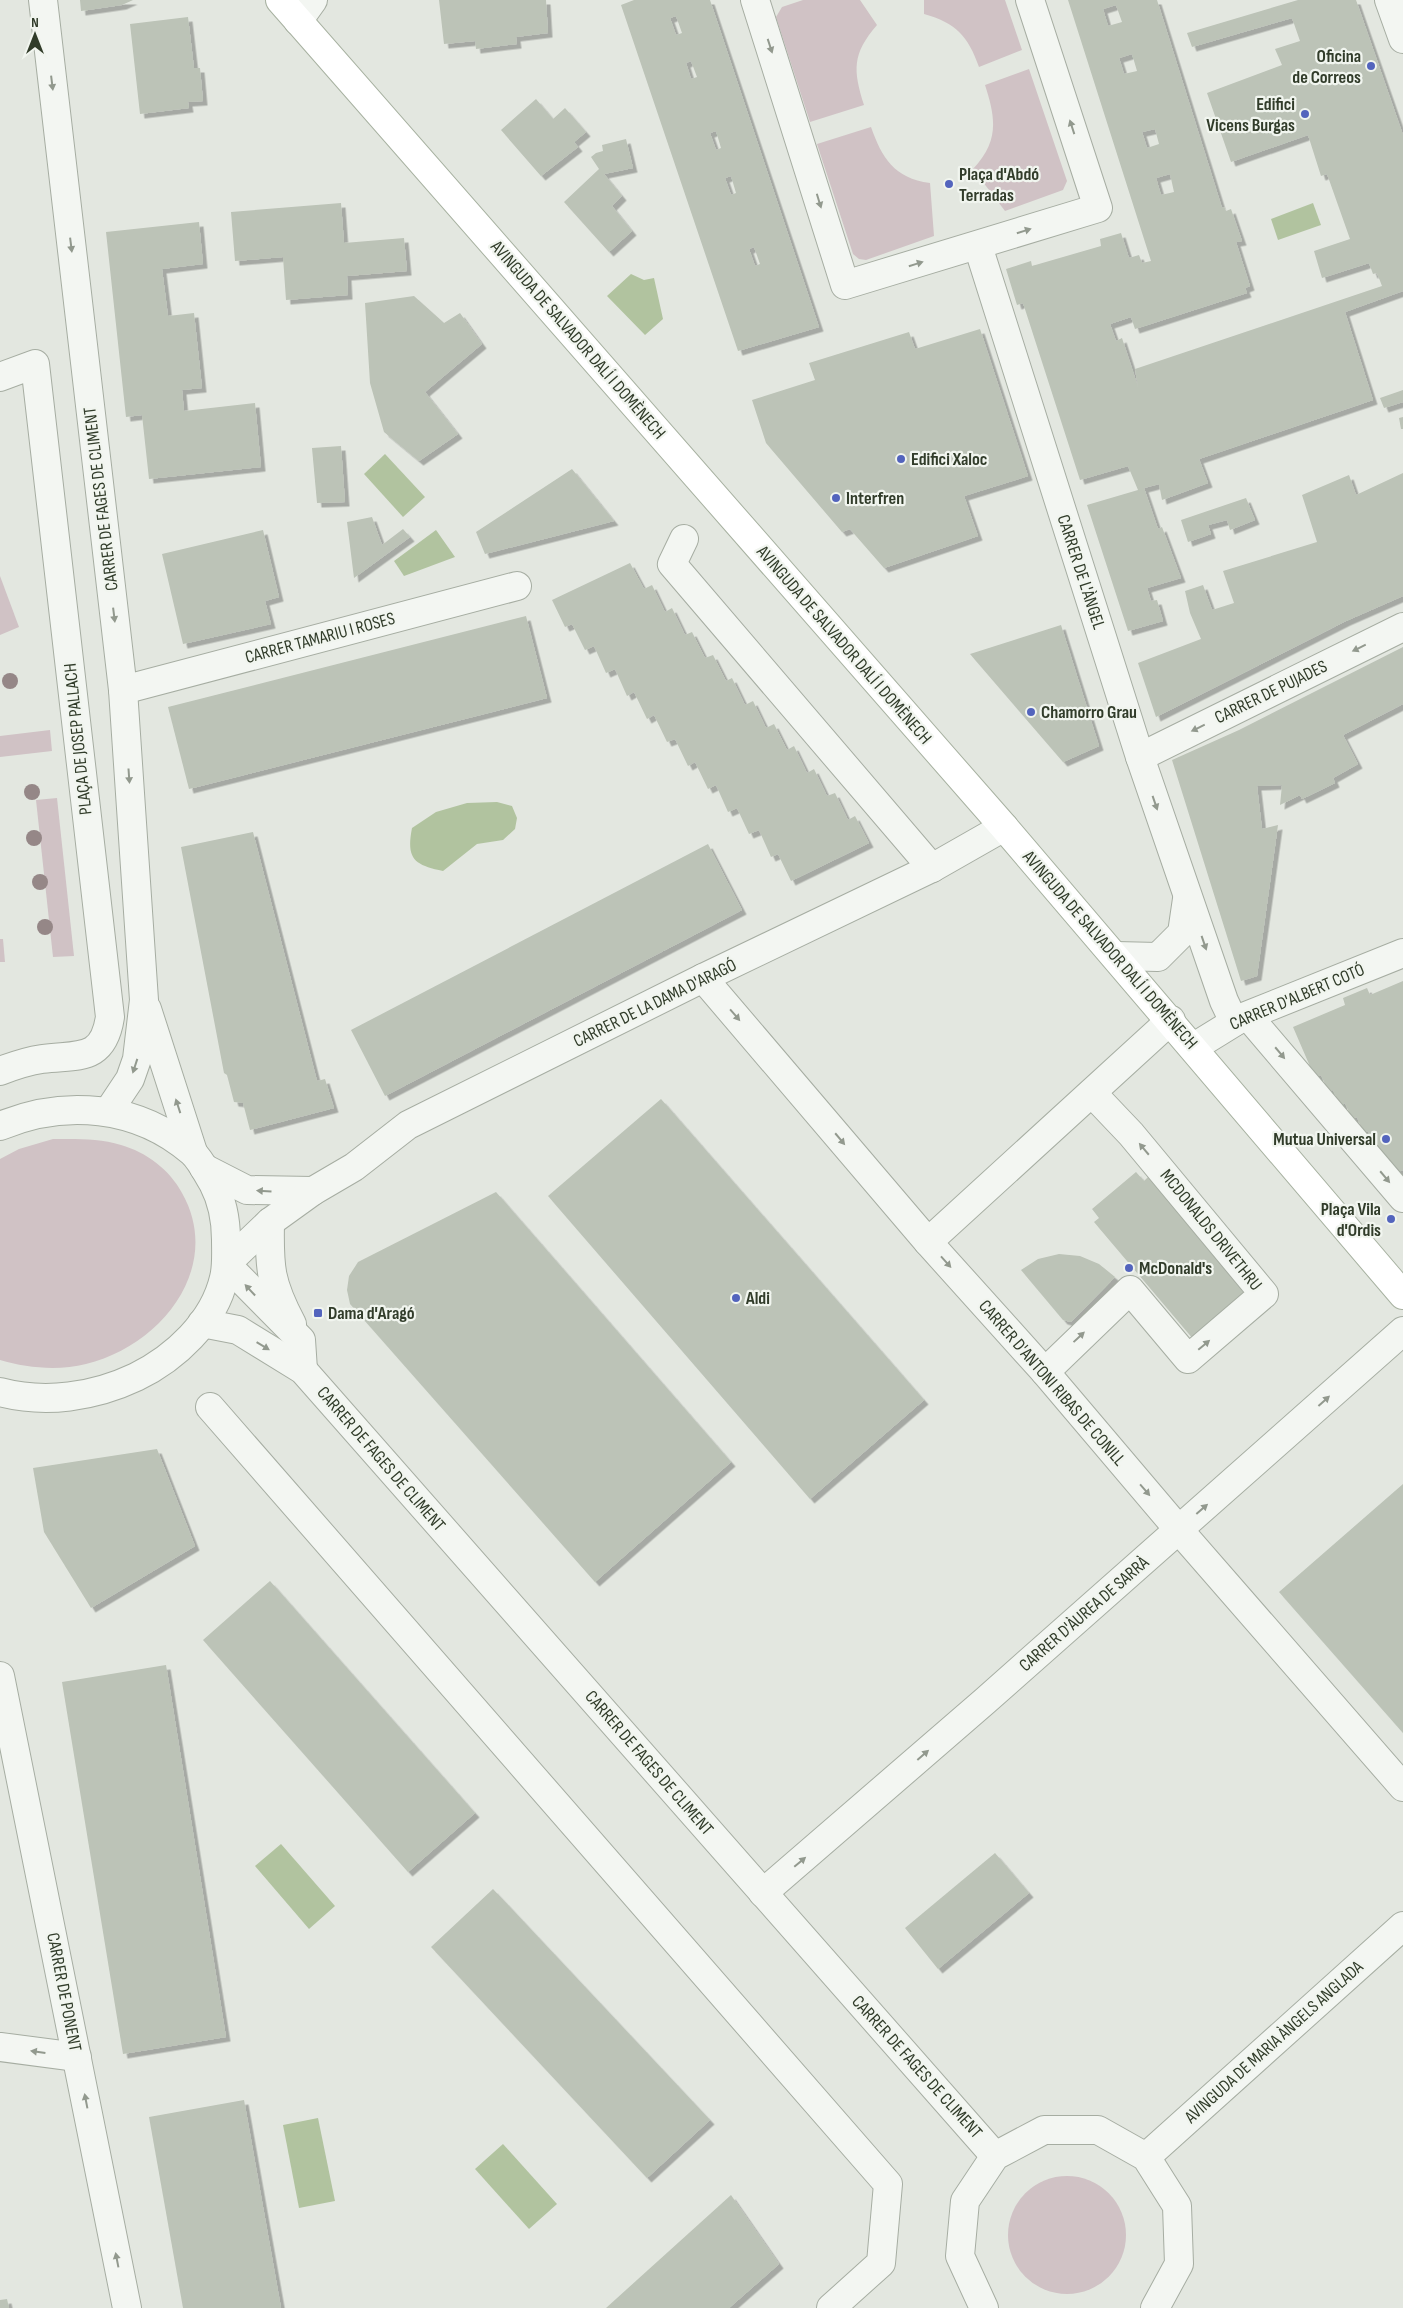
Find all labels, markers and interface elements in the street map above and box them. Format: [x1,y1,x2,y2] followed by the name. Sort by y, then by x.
[10,10,60,60] north arrow
[31,14,39,31] text: N
[766,39,774,54] one-way arrow
[1292,46,1361,88] place label: Oficina de Correos
[1365,60,1377,72] marker: Oficina de Correos
[48,76,56,92] one-way arrow
[1206,94,1295,136] place label: Edifici Vicens Burgas
[1299,108,1311,120] marker: Edifici Vicens Burgas
[1067,119,1075,134] one-way arrow
[959,164,1039,206] place label: Plaça d'Abdó Terradas
[943,178,955,190] marker: Plaça d'Abdó Terradas
[815,194,823,209] one-way arrow
[1017,227,1032,234] one-way arrow
[486,236,670,443] street label: AVINGUDA DE SALVADOR DALÍ I DOMÈNECH
[67,237,75,253] one-way arrow
[909,259,924,267] one-way arrow
[79,406,123,592] street label: CARRER DE FAGES DE CLIMENT
[911,449,987,470] place label: Edifici Xaloc
[895,453,907,465] marker: Edifici Xaloc
[846,488,904,509] place label: Interfren
[830,492,842,504] marker: Interfren
[1053,512,1110,632] street label: CARRER DE L'ÀNGEL
[752,541,936,748] street label: AVINGUDA DE SALVADOR DALÍ I DOMÈNECH
[110,607,118,623] one-way arrow
[243,608,398,668] street label: CARRER TAMARIU I ROSES
[1352,644,1366,652] one-way arrow
[1211,656,1331,728] street label: CARRER DE PUJADES
[60,662,96,816] street label: PLAÇA DE JOSEP PALLACH
[1041,702,1137,723] place label: Chamorro Grau
[1025,706,1037,718] marker: Chamorro Grau
[1191,724,1205,732] one-way arrow
[125,769,133,785] one-way arrow
[1152,796,1160,811] one-way arrow
[1018,846,1202,1053] street label: AVINGUDA DE SALVADOR DALÍ I DOMÈNECH
[1200,936,1208,951] one-way arrow
[570,954,740,1052] street label: CARRER DE LA DAMA D'ARAGÓ
[1226,959,1368,1035] street label: CARRER D'ALBERT COTÓ
[729,1009,740,1022] one-way arrow
[1274,1046,1285,1059] one-way arrow
[130,1058,138,1073] one-way arrow
[173,1098,181,1113] one-way arrow
[1273,1129,1376,1150] place label: Mutua Universal
[834,1133,845,1145] one-way arrow
[1380,1133,1392,1145] marker: Mutua Universal
[1138,1142,1149,1155] one-way arrow
[1156,1165,1266,1295] street label: MCDONALDS DRIVETHRU
[1379,1170,1391,1182] one-way arrow
[256,1186,272,1194] one-way arrow
[1321,1199,1381,1241] place label: Plaça Vila d'Ordis
[1385,1213,1397,1225] marker: Plaça Vila d'Ordis
[940,1256,952,1268] one-way arrow
[1139,1258,1212,1279] place label: McDonald's
[1123,1262,1135,1274] marker: McDonald's
[244,1284,256,1296] one-way arrow
[745,1288,770,1309] place label: Aldi
[730,1292,742,1304] marker: Aldi
[974,1296,1130,1470] street label: CARRER D'ANTONI RIBAS DE CONILL
[328,1303,415,1324] place label: Dama d'Aragó
[312,1307,324,1319] marker: Dama d'Aragó
[1073,1332,1086,1343] one-way arrow
[1198,1340,1210,1351] one-way arrow
[256,1341,270,1350] one-way arrow
[312,1382,450,1536] street label: CARRER DE FAGES DE CLIMENT
[1317,1396,1330,1407] one-way arrow
[1140,1483,1151,1496] one-way arrow
[1196,1504,1209,1515] one-way arrow
[1015,1552,1153,1676] street label: CARRER D'ÀUREA DE SARRÀ
[580,1686,718,1840] street label: CARRER DE FAGES DE CLIMENT
[916,1749,928,1761] one-way arrow
[794,1857,807,1868] one-way arrow
[42,1931,86,2053] street label: CARRER DE PONENT
[1180,1956,1368,2128] street label: AVINGUDA DE MARIA ÀNGELS ANGLADA
[847,1991,987,2143] street label: CARRER DE FAGES DE CLIMENT
[30,2048,46,2056] one-way arrow
[81,2092,89,2108] one-way arrow
[113,2252,121,2268] one-way arrow

